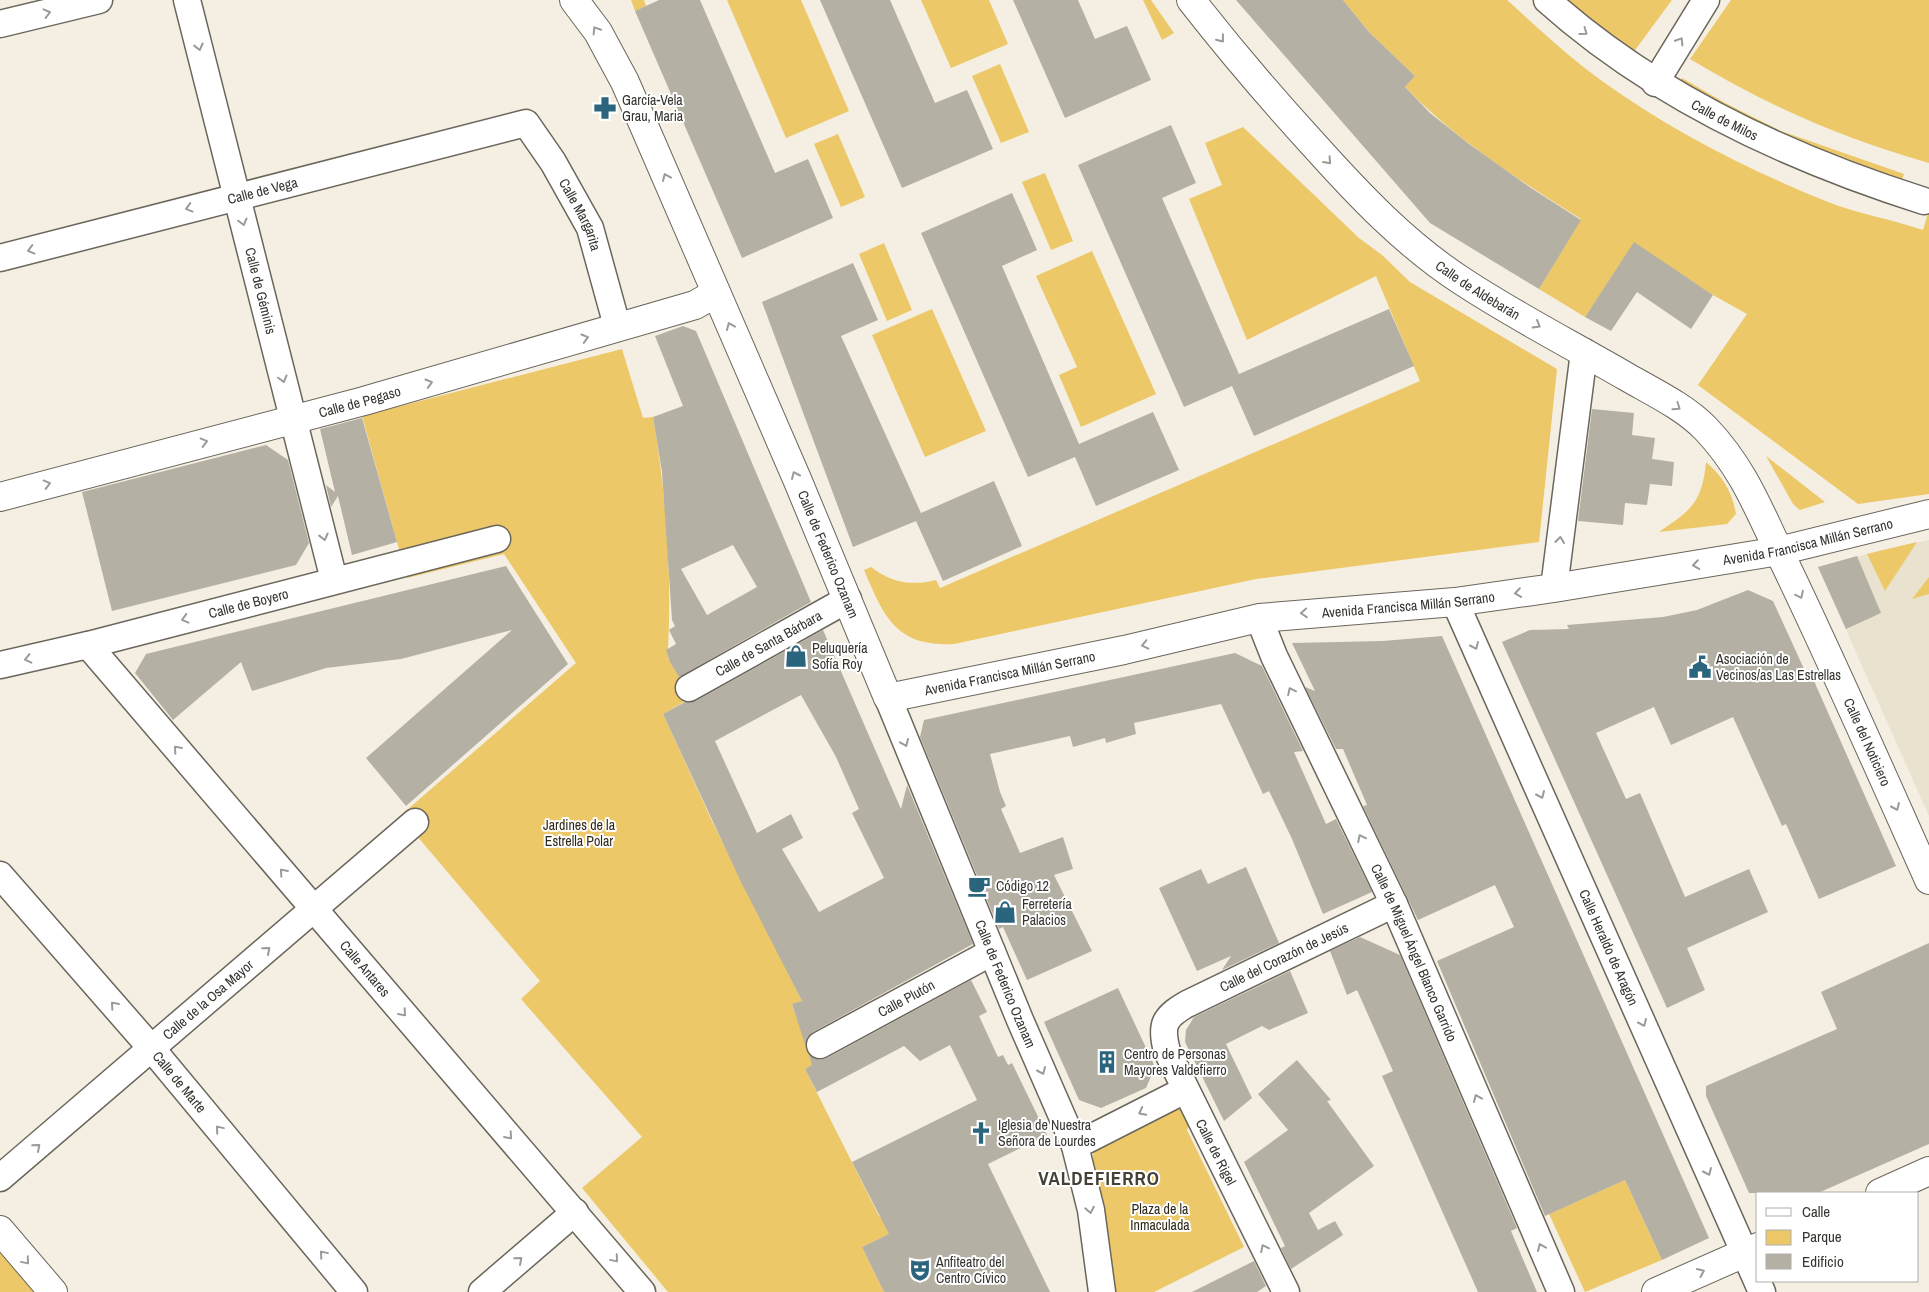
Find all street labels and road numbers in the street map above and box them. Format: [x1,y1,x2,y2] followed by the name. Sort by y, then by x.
[1688,95,1761,145] street label: Calle de Milos
[226,173,300,208] street label: Calle de Vega
[555,175,605,253] street label: Calle Margarita
[241,246,280,336] street label: Calle de Géminis
[1432,256,1523,324] street label: Calle de Aldebarán
[317,382,403,422] street label: Calle de Pegaso
[794,488,863,621] street label: Calle de Federico Ozanam
[1721,514,1895,569] street label: Avenida Francisca Millán Serrano
[207,584,290,622] street label: Calle de Boyero
[1320,587,1496,622] street label: Avenida Francisca Millán Serrano
[712,606,825,681] street label: Calle de Santa Bárbara
[922,647,1097,700] street label: Avenida Francisca Millán Serrano
[1840,695,1895,789] street label: Calle del Noticiero
[1367,861,1461,1044] street label: Calle de Miguel Ángel Blanco Garrido
[1575,886,1642,1008] street label: Calle Heraldo de Aragón
[971,917,1040,1051] street label: Calle de Federico Ozanam
[1217,918,1351,996] street label: Calle del Corazón de Jesús
[336,937,394,1001] street label: Calle Antares
[159,956,257,1043] street label: Calle de la Osa Mayor
[875,976,938,1021] street label: Calle Plutón
[149,1048,210,1117] street label: Calle de Marte
[1192,1116,1240,1188] street label: Calle de Rigel

